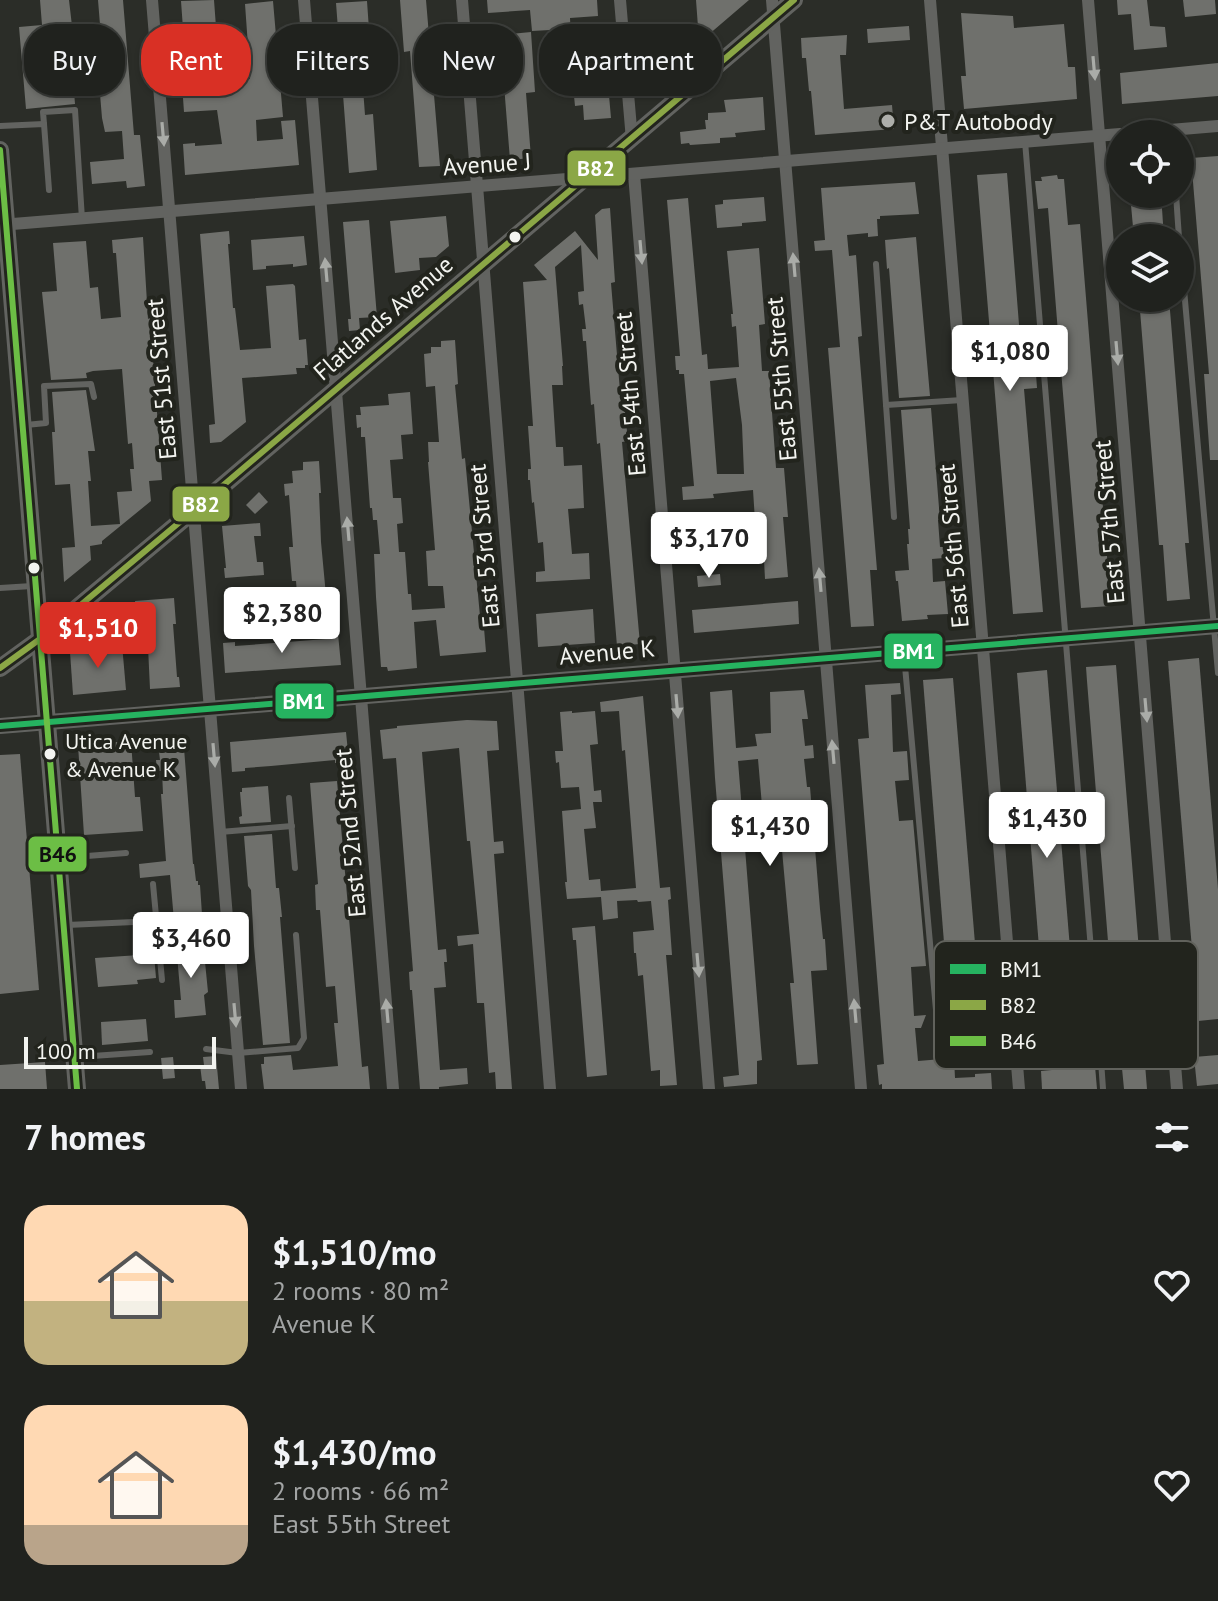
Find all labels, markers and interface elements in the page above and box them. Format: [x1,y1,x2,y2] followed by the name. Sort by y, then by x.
[24,24,125,96] chip: Buy
[141,24,251,96] chip: Rent
[267,24,398,96] chip: Filters
[414,24,523,96] chip: New
[539,24,722,96] chip: Apartment
[1088,56,1101,81] one-way arrow
[904,106,1053,137] place label: P&T Autobody
[879,112,897,130] marker: P&T Autobody
[1106,120,1194,312] map controls
[1106,120,1194,208] button: locate
[157,122,170,147] one-way arrow
[442,145,532,183] street label: Avenue J
[566,149,627,187] line badge: B82
[577,154,615,182] text: B82
[1106,224,1194,312] button: layers
[507,229,523,245] unlabelled marker
[634,240,647,265] one-way arrow
[307,249,459,387] street label: Flatlands Avenue
[787,252,800,277] one-way arrow
[319,257,332,282] one-way arrow
[758,296,804,462] street label: East 55th Street
[139,297,183,461] street label: East 51st Street
[607,311,653,477] street label: East 54th Street
[945,325,1075,393] pin: $1,080
[970,334,1050,367] text: $1,080
[1111,341,1124,366] one-way arrow
[1086,439,1132,605] street label: East 57th Street
[461,463,507,629] street label: East 53rd Street
[930,463,976,629] street label: East 56th Street
[171,485,231,523] line badge: B82
[182,490,220,518] text: B82
[644,512,774,580] pin: $3,170
[341,516,354,541] one-way arrow
[669,521,749,554] text: $3,170
[26,560,42,576] unlabelled marker
[813,567,826,592] one-way arrow
[217,587,347,655] pin: $2,380
[242,596,322,629] text: $2,380
[33,602,163,670] pin: $1,510
[58,611,138,644] text: $1,510
[558,632,656,672] street label: Avenue K
[883,632,944,670] line badge: BM1
[892,637,936,665] text: BM1
[274,682,335,720] line badge: BM1
[282,687,326,715] text: BM1
[671,694,684,719] one-way arrow
[1140,698,1153,723] one-way arrow
[65,727,187,783] place label: Utica Avenue & Avenue K
[827,739,840,764] one-way arrow
[207,743,220,768] one-way arrow
[42,746,58,762] marker: Utica Avenue & Avenue K
[327,747,373,919] street label: East 52nd Street
[982,792,1112,860] pin: $1,430
[705,800,835,868] pin: $1,430
[1007,801,1087,834] text: $1,430
[730,809,810,842] text: $1,430
[27,835,88,873] line badge: B46
[39,840,77,868] text: B46
[126,912,256,980] pin: $3,460
[151,921,231,954] text: $3,460
[934,941,1198,1069] legend
[692,953,705,978] one-way arrow
[1000,955,1042,983] text: BM1
[1000,991,1037,1019] text: B82
[380,998,393,1023] one-way arrow
[848,998,861,1023] one-way arrow
[229,1003,242,1028] one-way arrow
[1000,1027,1037,1055] text: B46
[24,1033,216,1069] scale bar
[36,1037,96,1065] text: 100 m
[24,1115,146,1159] text: 7 homes
[1150,1115,1194,1159] icon: filters
[272,1230,436,1274] text: $1,510/mo
[88,1237,184,1333] icon: home
[1150,1263,1194,1307] icon: heart
[272,1274,449,1307] text: 2 rooms · 80 m²
[272,1307,376,1340] text: Avenue K
[272,1430,436,1474] text: $1,430/mo
[88,1437,184,1533] icon: home
[1150,1463,1194,1507] icon: heart
[272,1474,449,1507] text: 2 rooms · 66 m²
[272,1507,450,1540] text: East 55th Street

